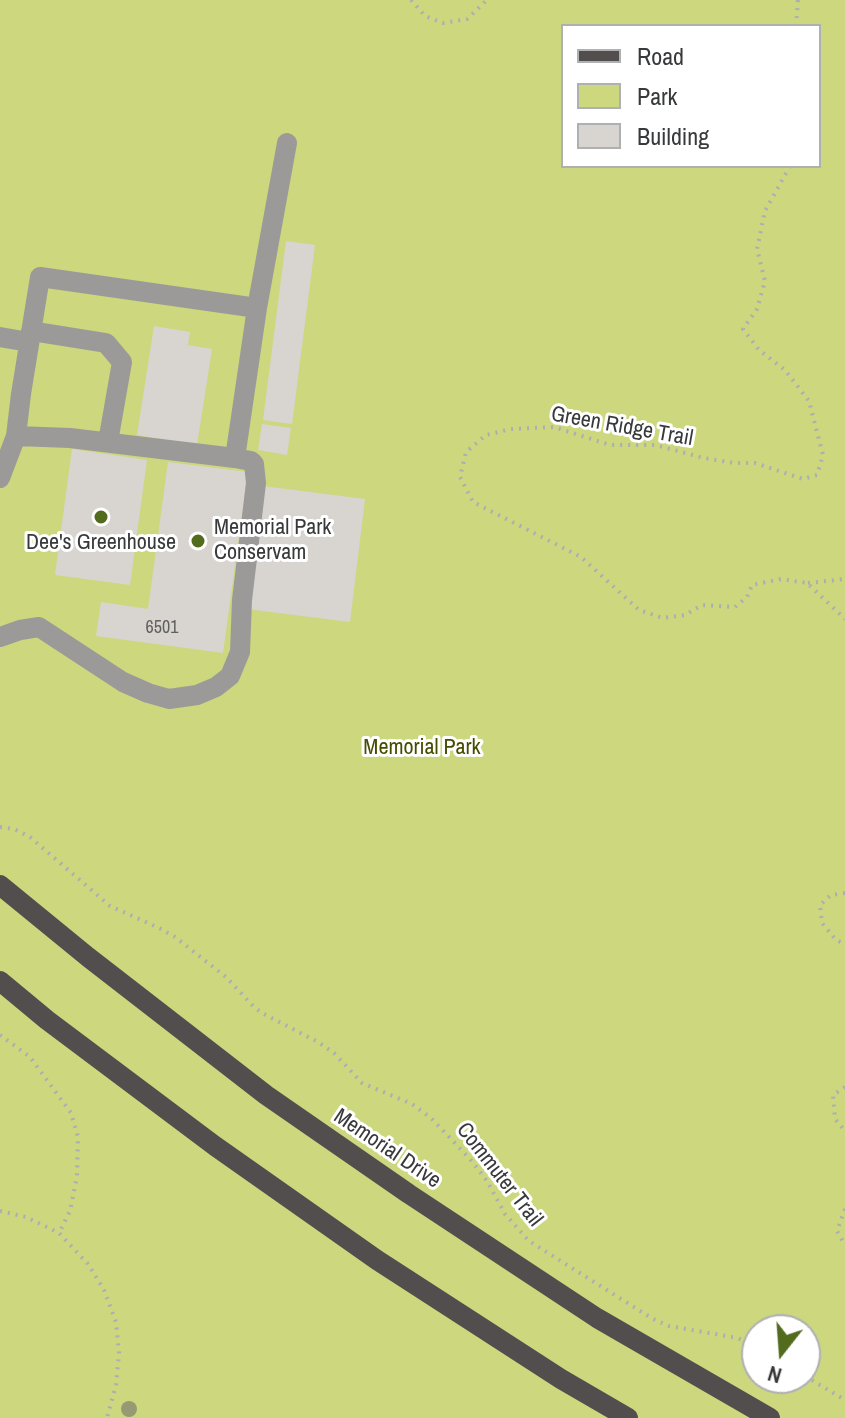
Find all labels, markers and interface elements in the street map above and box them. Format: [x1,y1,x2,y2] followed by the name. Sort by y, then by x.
[561,24,821,168] legend
[637,40,684,72] text: Road
[637,80,677,112] text: Park
[637,120,709,152] text: Building
[549,402,695,452] street label: Green Ridge Trail
[92,508,110,526] marker: Dee's Greenhouse
[214,515,331,566] place label: Memorial Park Conservam
[26,530,176,556] place label: Dee's Greenhouse
[189,532,207,550] marker: Memorial Park Conservam
[146,617,178,639] house number: 6501
[363,735,481,761] park label: Memorial Park
[329,1104,445,1194] street label: Memorial Drive
[450,1118,548,1232] street label: Commuter Trail
[741,1314,821,1394] north arrow
[764,1359,785,1391] text: N

